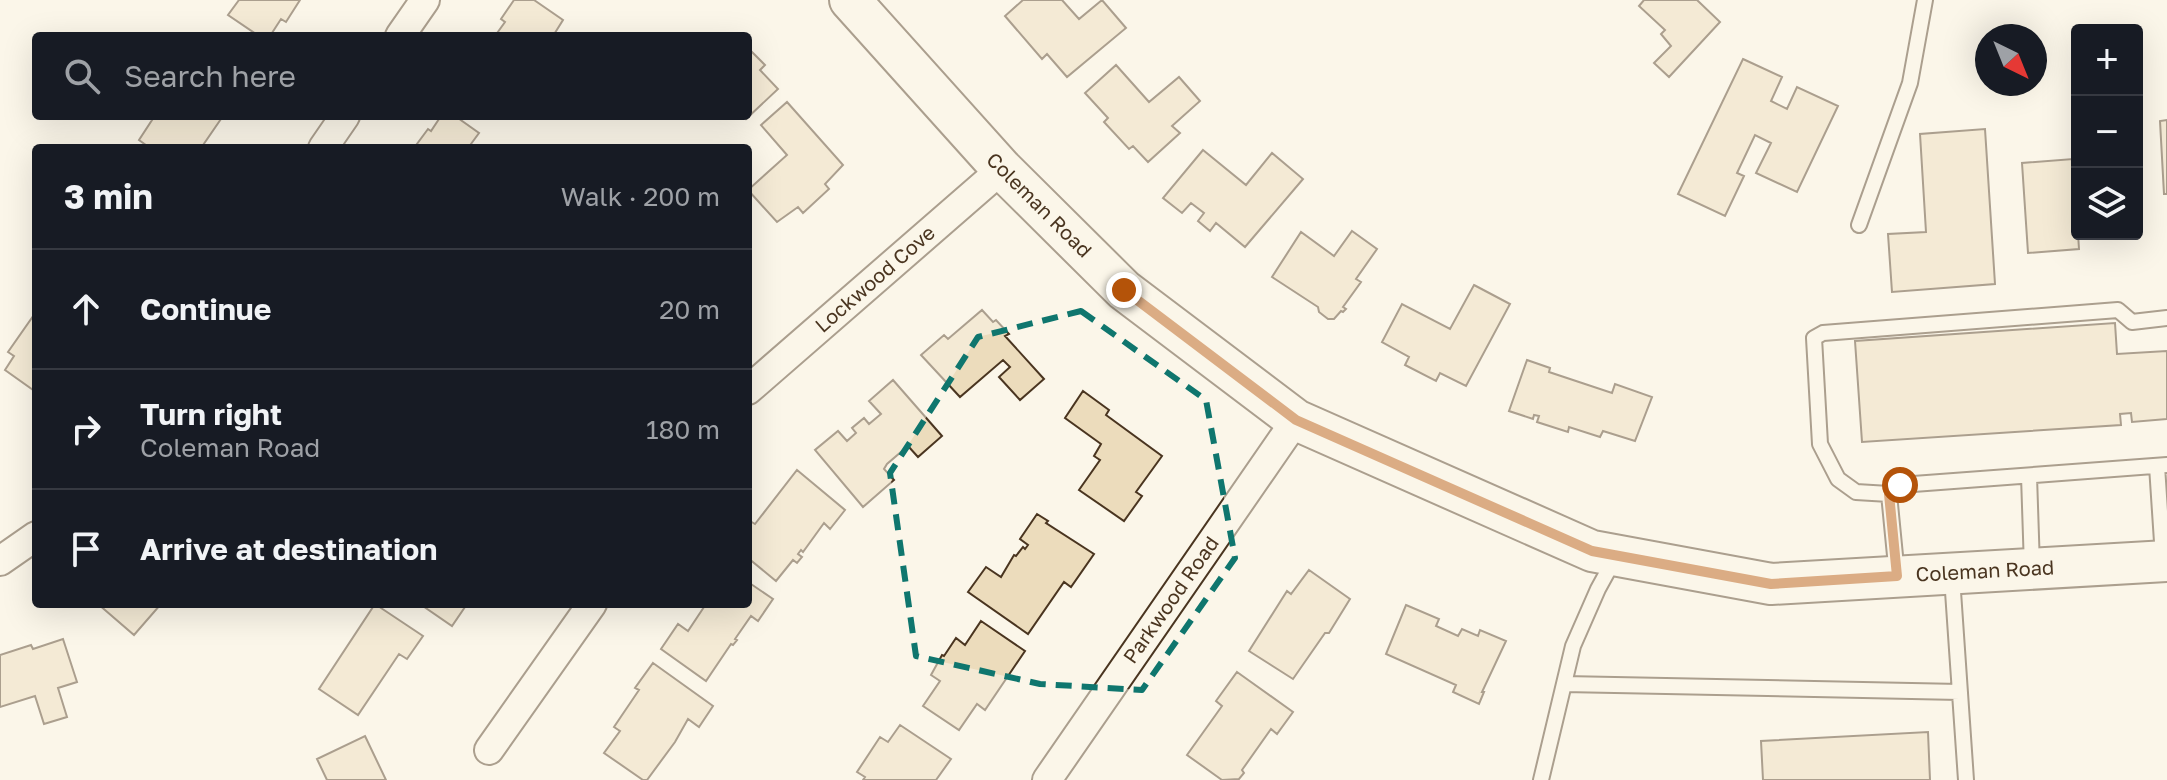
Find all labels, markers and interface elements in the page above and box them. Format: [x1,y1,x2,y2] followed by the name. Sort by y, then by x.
[1975,24,2047,96] north arrow
[2071,24,2143,240] map controls
[2071,24,2143,96] button: +
[32,32,752,120] search box
[60,54,104,98] icon: search
[124,58,296,94] text: Search here
[2071,96,2143,168] button: −
[982,147,1097,262] street label: Coleman Road
[2071,168,2143,240] button: layers
[64,176,153,216] text: 3 min
[561,181,720,212] text: Walk · 200 m
[810,220,939,337] street label: Lockwood Cove
[1106,272,1142,308] route end
[64,287,108,331] icon: ahead
[140,291,271,327] text: Continue
[659,294,720,325] text: 20 m
[140,396,282,432] text: Turn right
[64,407,108,451] icon: right
[646,414,720,445] text: 180 m
[140,432,320,463] text: Coleman Road
[1882,467,1918,503] route start
[64,527,108,571] icon: arrive
[140,531,437,567] text: Arrive at destination
[1117,531,1223,668] street label: Parkwood Road
[1915,554,2055,586] street label: Coleman Road

